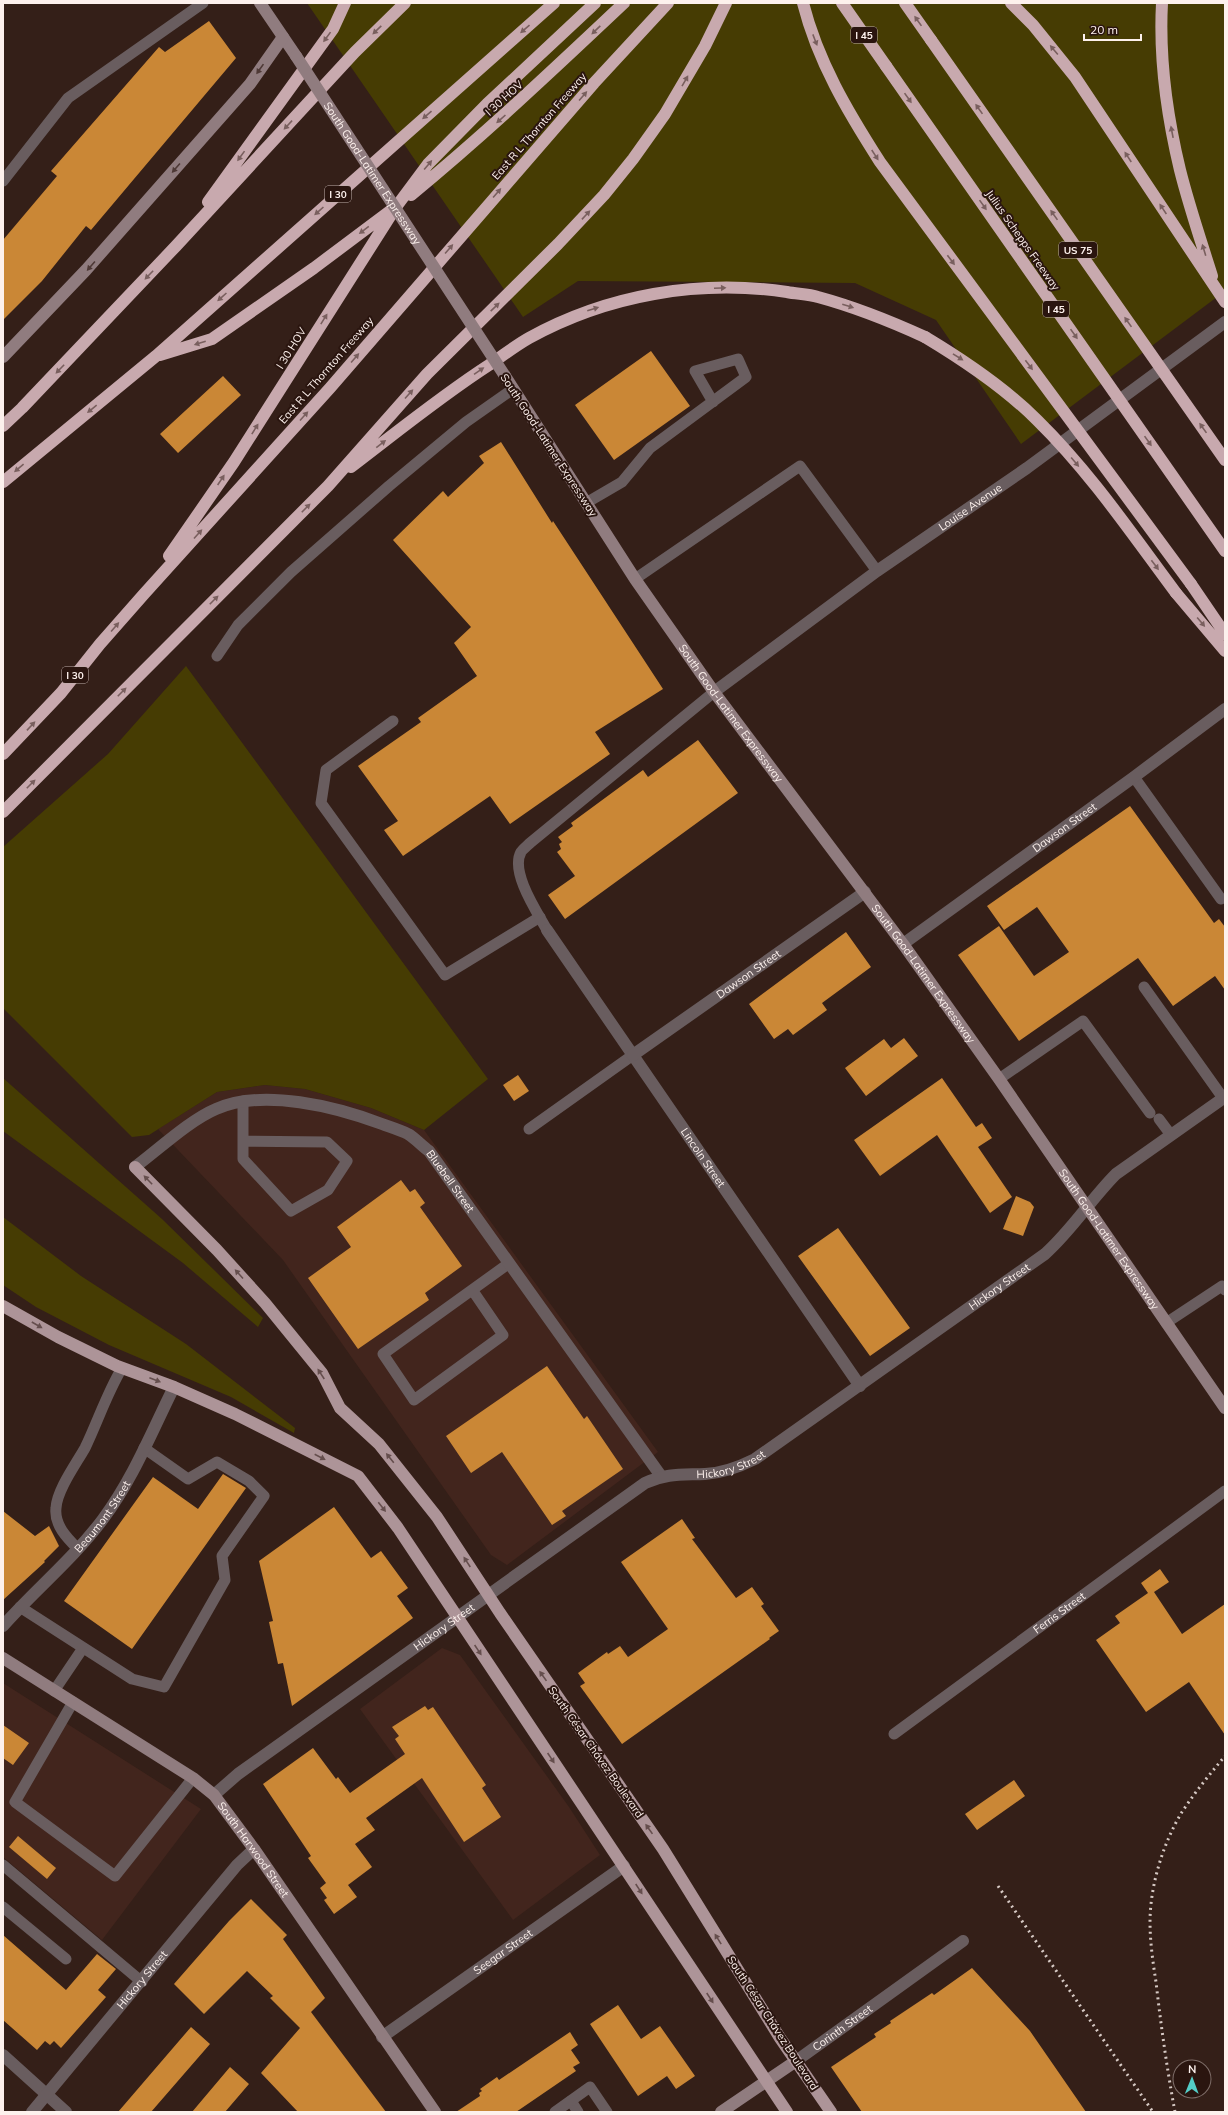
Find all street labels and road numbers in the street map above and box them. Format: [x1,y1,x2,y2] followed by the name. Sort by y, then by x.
[851,27,877,43] road number: I 45
[489,69,589,182] street label: East R L Thornton Freeway
[482,77,526,119] street label: I 30 HOV
[321,99,424,247] street label: South Good-Latimer Expressway
[325,186,351,202] road number: I 30
[983,187,1063,293] street label: Julius Schepps Freeway
[1059,242,1097,258] road number: US 75
[1043,301,1069,317] road number: I 45
[276,313,376,426] street label: East R L Thornton Freeway
[273,324,309,371] street label: I 30 HOV
[497,371,601,519] street label: South Good-Latimer Expressway
[936,480,1005,534] street label: Louise Avenue
[676,641,786,785] street label: South Good-Latimer Expressway
[62,667,88,683] road number: I 30
[1029,799,1099,855] street label: Dawson Street
[869,902,978,1046] street label: South Good-Latimer Expressway
[713,946,784,1001] street label: Dawson Street
[678,1125,729,1190] street label: Lincoln Street
[423,1147,478,1215] street label: Bluebell Street
[1056,1166,1162,1312] street label: South Good-Latimer Expressway
[966,1260,1033,1313] street label: Hickory Street
[696,1447,768,1481] street label: Hickory Street
[71,1478,133,1556] street label: Beaumont Street
[1030,1589,1088,1636] street label: Ferris Street
[411,1600,477,1653] street label: Hickory Street
[545,1684,647,1820] street label: South César Chávez Boulevard
[214,1799,292,1900] street label: South Harwood Street
[470,1926,535,1977] street label: Seegar Street
[114,1947,170,2012] street label: Hickory Street
[724,1953,822,2093] street label: South César Chávez Boulevard
[810,2002,875,2054] street label: Corinth Street

